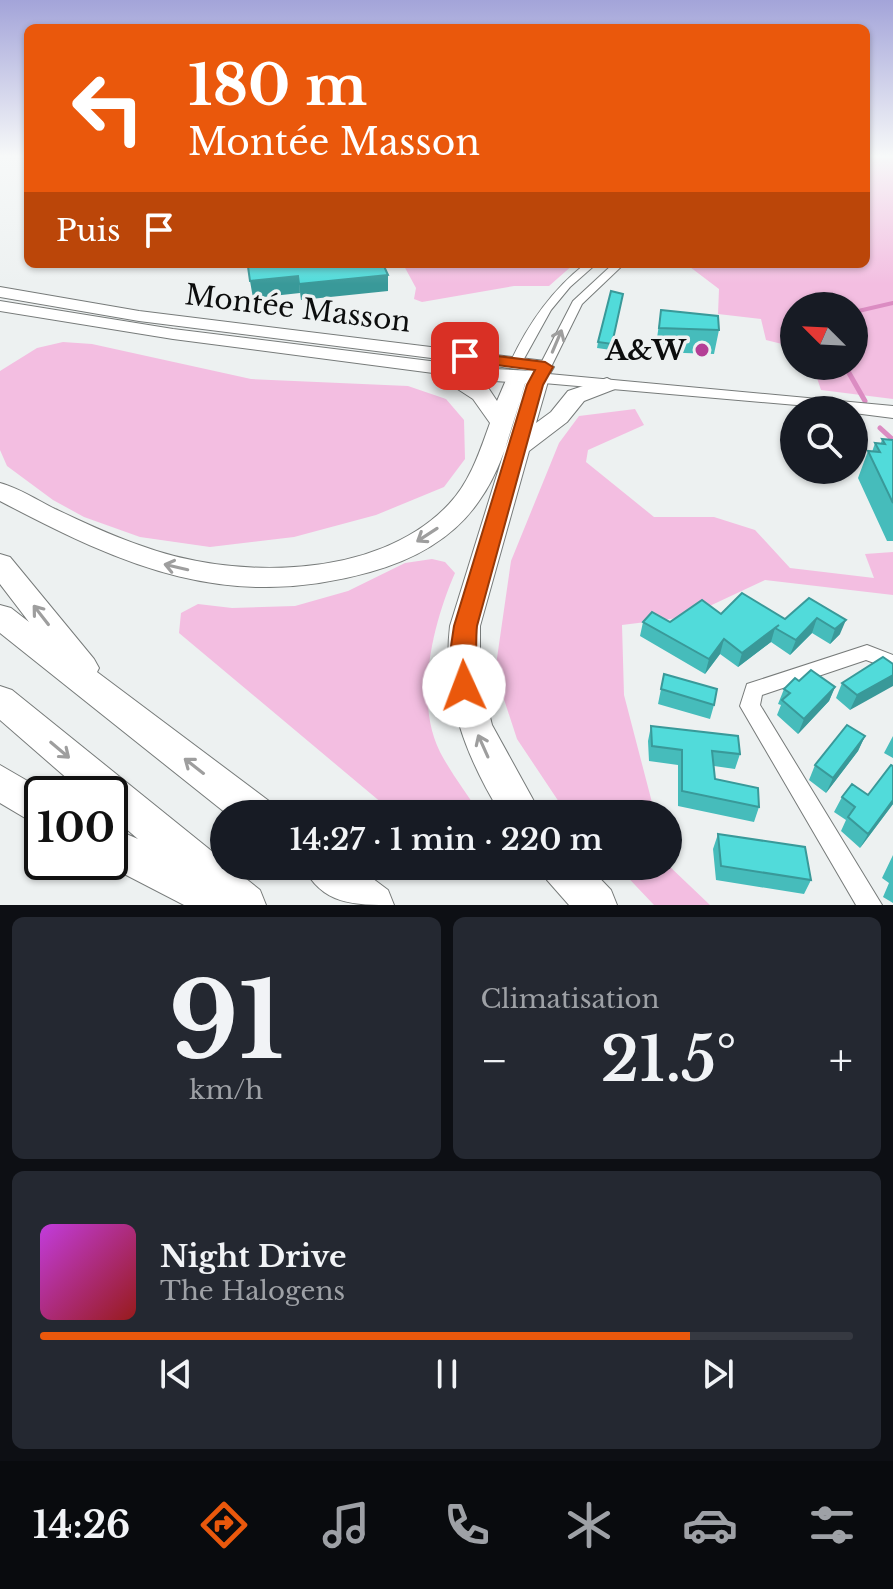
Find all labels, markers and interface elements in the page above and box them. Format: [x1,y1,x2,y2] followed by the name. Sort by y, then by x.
[188,51,367,120] text: 180 m
[56,56,160,160] icon: left
[188,120,480,165] text: Montée Masson
[137,208,181,252] icon: arrive
[56,212,121,249] text: Puis
[183,277,413,340] street label: Montée Masson
[780,292,868,380] north arrow
[780,292,868,484] map controls
[431,322,499,390] pin
[550,329,565,354] one-way arrow
[604,333,687,368] place label: A&W
[443,334,487,378] icon: arrive
[693,341,711,359] marker: A&W
[780,396,868,484] button: search
[416,528,439,544] one-way arrow
[164,559,190,574] one-way arrow
[32,605,49,626] one-way arrow
[422,644,506,728] position arrow
[475,735,490,759] one-way arrow
[49,741,69,759] one-way arrow
[184,758,205,775] one-way arrow
[24,776,128,880] speed limit sign: 100
[289,821,603,858] text: 14:27 · 1 min · 220 m
[169,957,284,1086] text: 91
[481,983,659,1015] text: Climatisation
[601,1023,737,1097] text: 21.5°
[481,1033,508,1088] text: −
[829,1033,853,1088] text: +
[189,1074,263,1106] text: km/h
[160,1238,346,1275] text: Night Drive
[160,1275,345,1307] text: The Halogens
[154,1352,198,1396] icon: previous
[425,1352,469,1396] icon: pause
[696,1352,740,1396] icon: next
[196,1497,252,1553] icon: directions
[318,1497,374,1553] icon: music
[439,1497,495,1553] icon: phone
[561,1497,617,1553] icon: climate
[682,1497,738,1553] icon: car
[804,1497,860,1553] icon: filters
[33,1503,130,1548] text: 14:26

